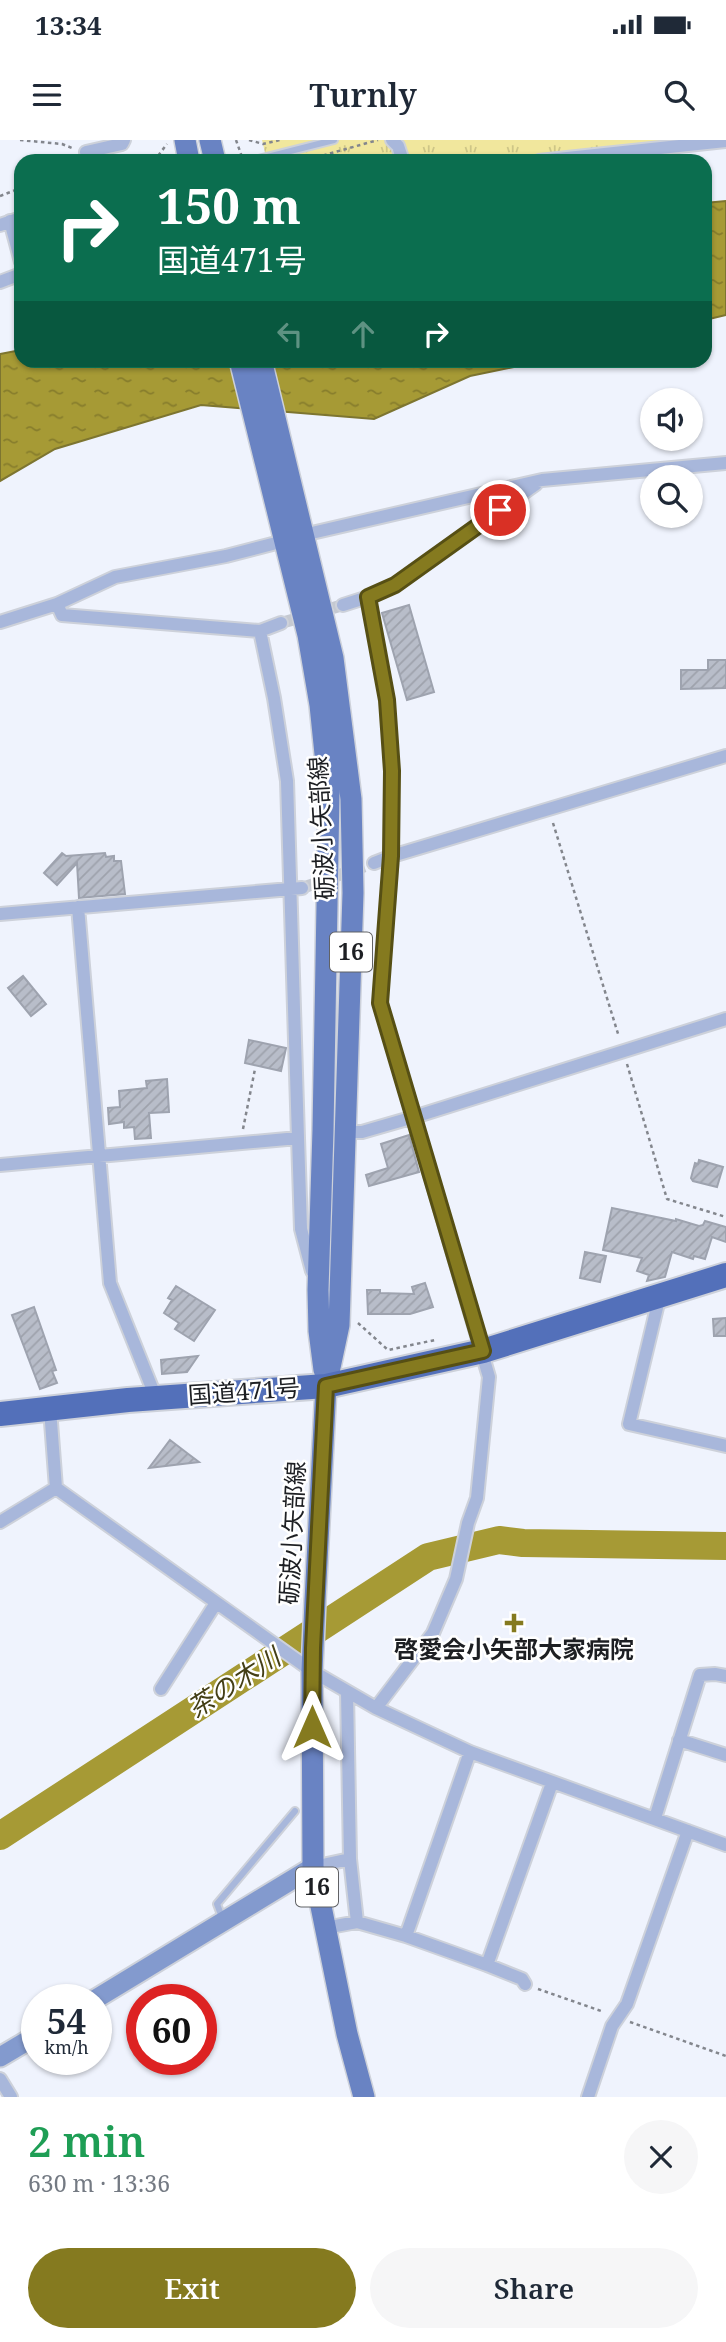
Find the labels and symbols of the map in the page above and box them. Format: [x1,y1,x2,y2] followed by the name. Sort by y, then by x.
[470,480,530,540] pin
[300,755,341,901] street label: 砺波小矢部線
[330,932,372,972] road number: 16
[187,1370,301,1411] street label: 国道471号
[271,1460,312,1606] street label: 砺波小矢部線
[504,1613,524,1633] marker: 啓愛会小矢部大家病院
[394,1632,634,1665] place label: 啓愛会小矢部大家病院
[180,1637,289,1726] water label: 茶の木川
[275,1690,349,1764] position arrow
[296,1868,338,1906] road number: 16
[126,1984,217,2075] speed limit sign: 60

